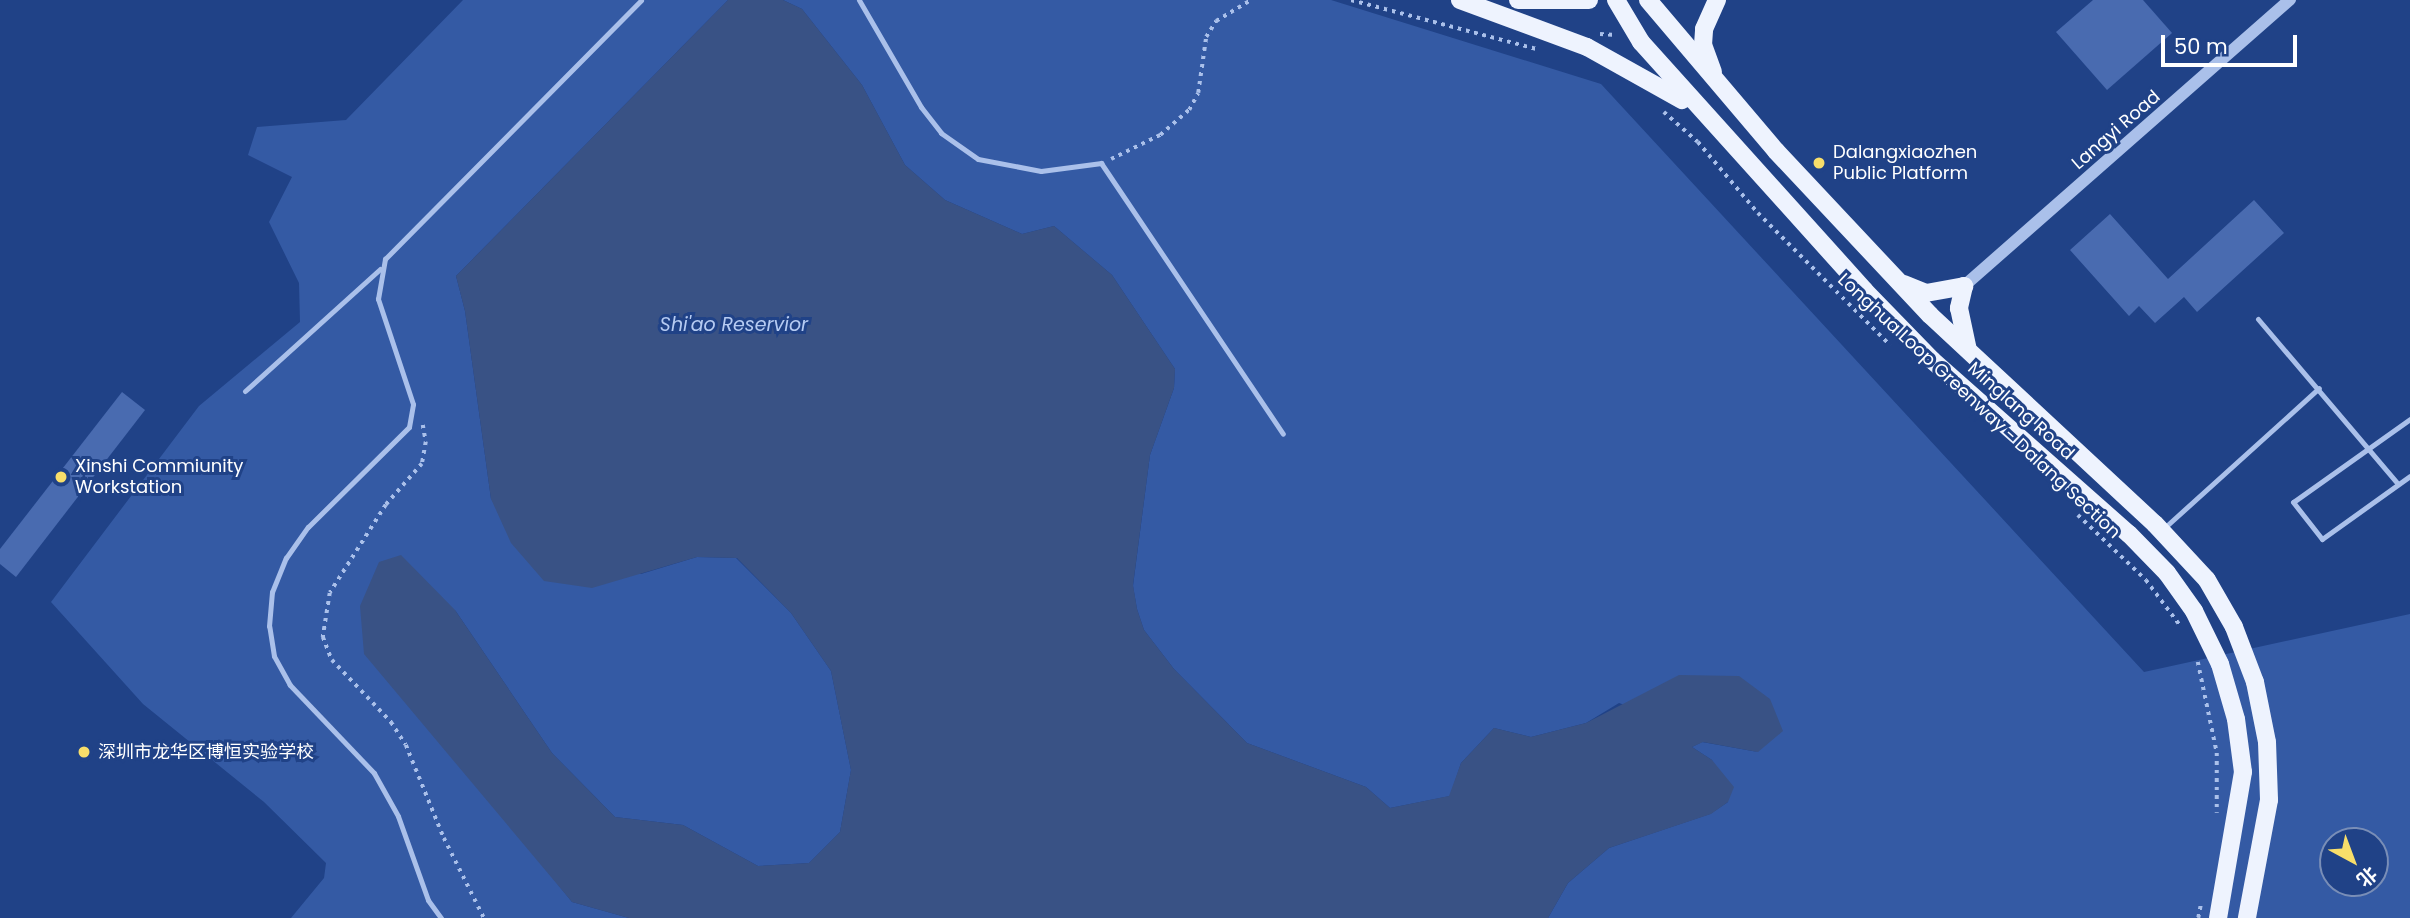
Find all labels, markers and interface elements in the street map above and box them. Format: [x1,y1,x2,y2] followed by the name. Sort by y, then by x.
[2165,21,2302,65] scale bar
[2174,32,2228,61] text: 50 m
[2067,86,2165,174] street label: Langyi Road
[1833,142,1977,184] place label: Dalangxiaozhen Public Platform
[1811,155,1827,171] marker: Dalangxiaozhen Public Platform
[1833,269,2125,543] street label: Longhua Loop Greenway - Dalang Section
[660,314,808,336] water label: Shi'ao Reservior
[1963,358,2079,464] street label: Minglang Road
[75,456,243,498] place label: Xinshi Commiunity Workstation
[53,469,69,485] marker: Xinshi Commiunity Workstation
[98,741,314,763] place label: 深圳市龙华区博恒实验学校
[76,744,92,760] marker: 深圳市龙华区博恒实验学校
[2319,827,2389,897] north arrow
[2351,860,2383,893] text: 北

